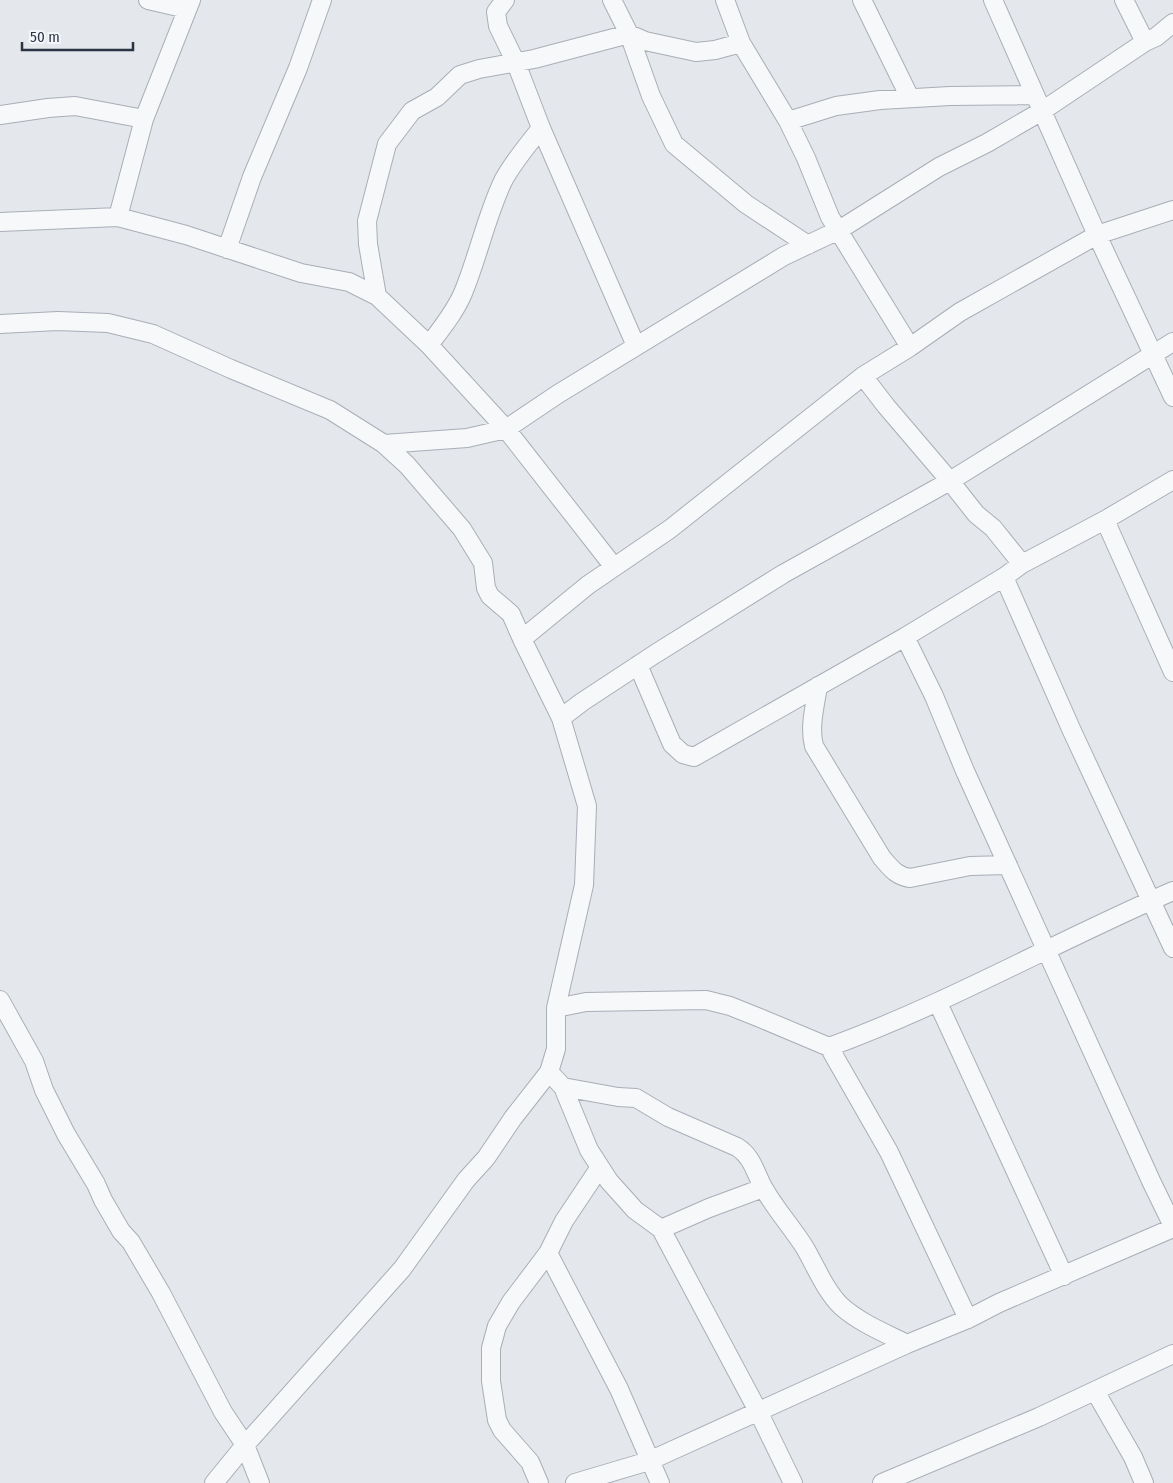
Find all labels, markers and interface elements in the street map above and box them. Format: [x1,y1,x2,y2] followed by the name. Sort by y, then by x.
[22,20,134,52] scale bar
[30,28,60,46] text: 50 m

